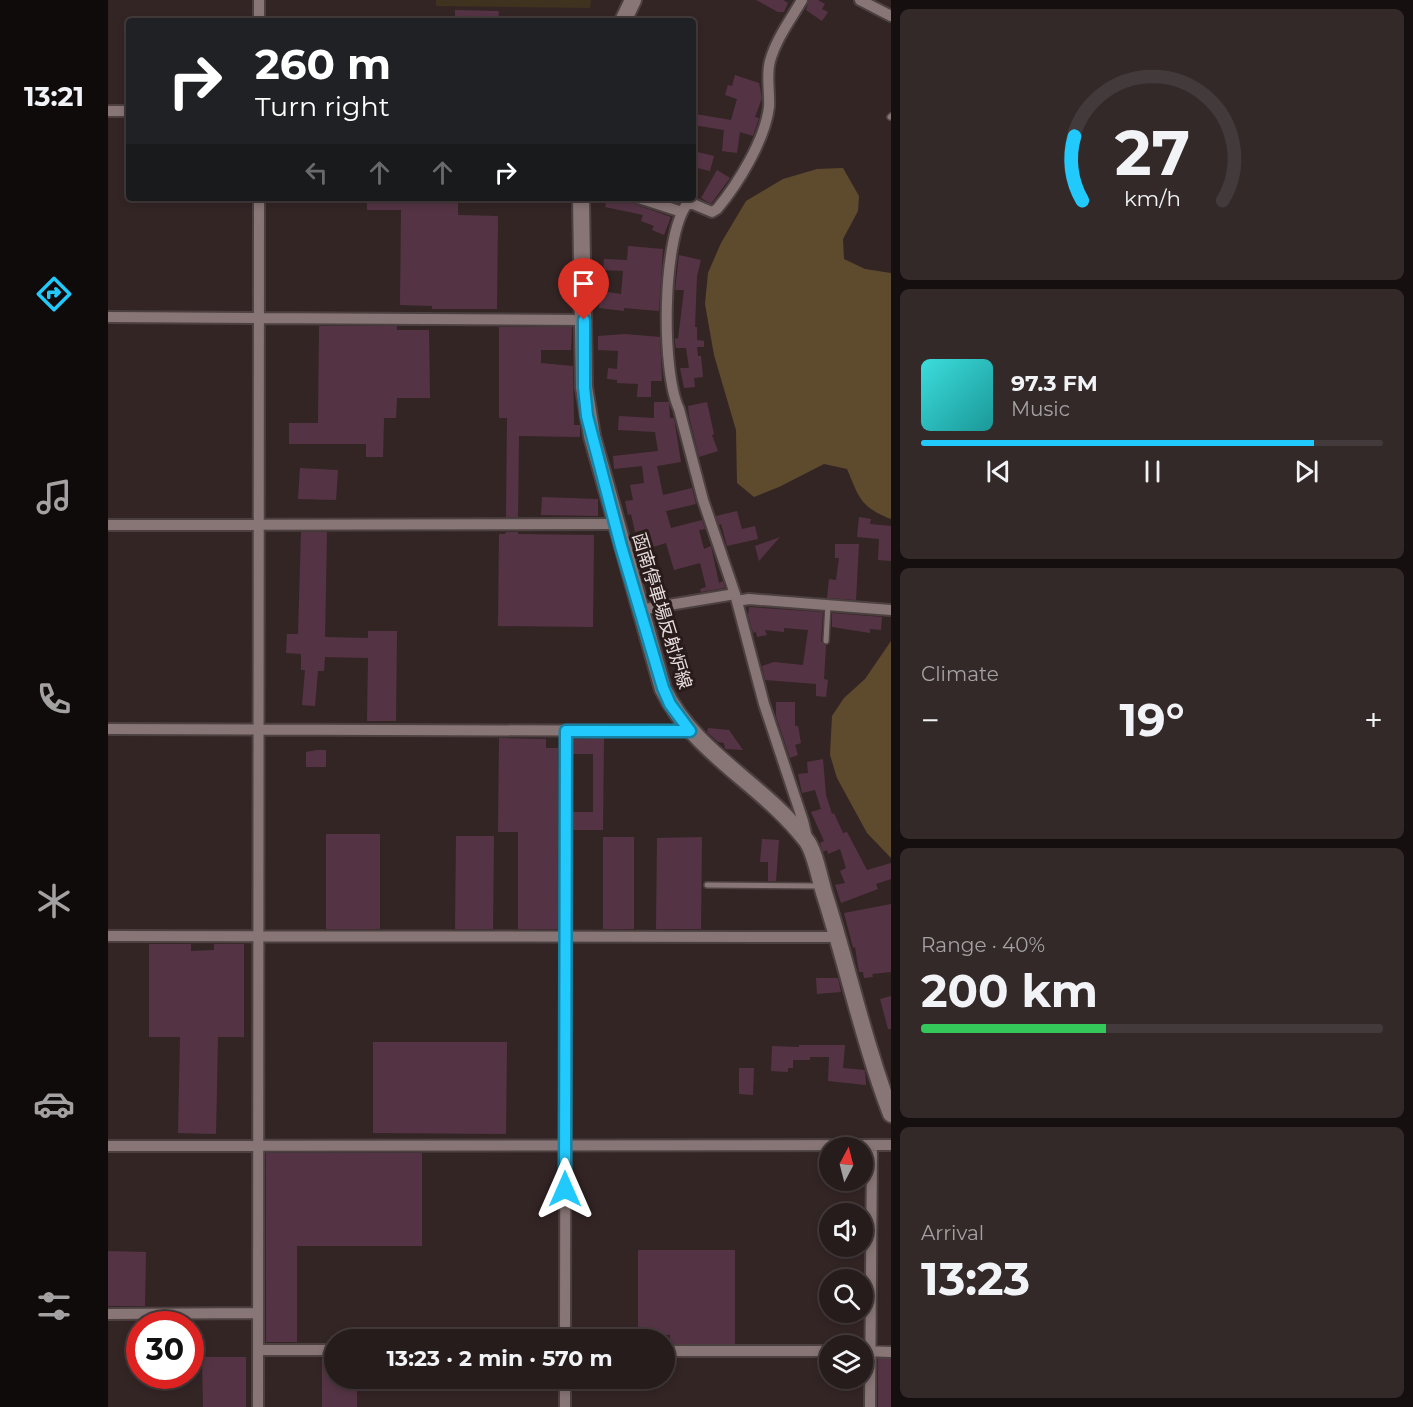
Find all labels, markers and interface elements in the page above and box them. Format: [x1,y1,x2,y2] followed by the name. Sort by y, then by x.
[255,38,391,90] text: 260 m
[156,42,234,120] icon: right
[24,80,84,113] text: 13:21
[255,90,390,123] text: Turn right
[1114,115,1190,191] text: 27
[300,156,333,189] icon: left
[363,156,396,189] icon: ahead
[426,156,459,189] icon: ahead
[489,156,522,189] icon: right
[1123,186,1181,212] text: km/h
[558,258,609,320] pin
[567,267,600,300] icon: arrive
[33,273,75,315] icon: directions
[1011,370,1098,397] text: 97.3 FM
[1011,397,1070,421] text: Music
[982,455,1015,488] icon: previous
[1136,455,1169,488] icon: pause
[1290,455,1323,488] icon: next
[33,476,75,518] icon: music
[628,530,696,692] street label: 函南停車場反射炉線
[921,662,999,686] text: Climate
[33,678,75,720] icon: phone
[1119,692,1185,747] text: 19°
[921,700,940,740] text: −
[1364,700,1383,740] text: +
[33,880,75,922] icon: climate
[921,933,1045,957] text: Range · 40%
[921,963,1098,1018] text: 200 km
[33,1083,75,1125] icon: car
[819,1137,873,1191] north arrow
[819,1137,873,1389] map controls
[533,1157,597,1221] position arrow
[819,1203,873,1257] button: sound
[921,1221,984,1245] text: Arrival
[921,1251,1030,1306] text: 13:23
[819,1269,873,1323] button: search
[33,1285,75,1327] icon: filters
[126,1311,204,1389] speed limit sign: 30
[819,1335,873,1389] button: layers
[387,1345,613,1372] text: 13:23 · 2 min · 570 m

